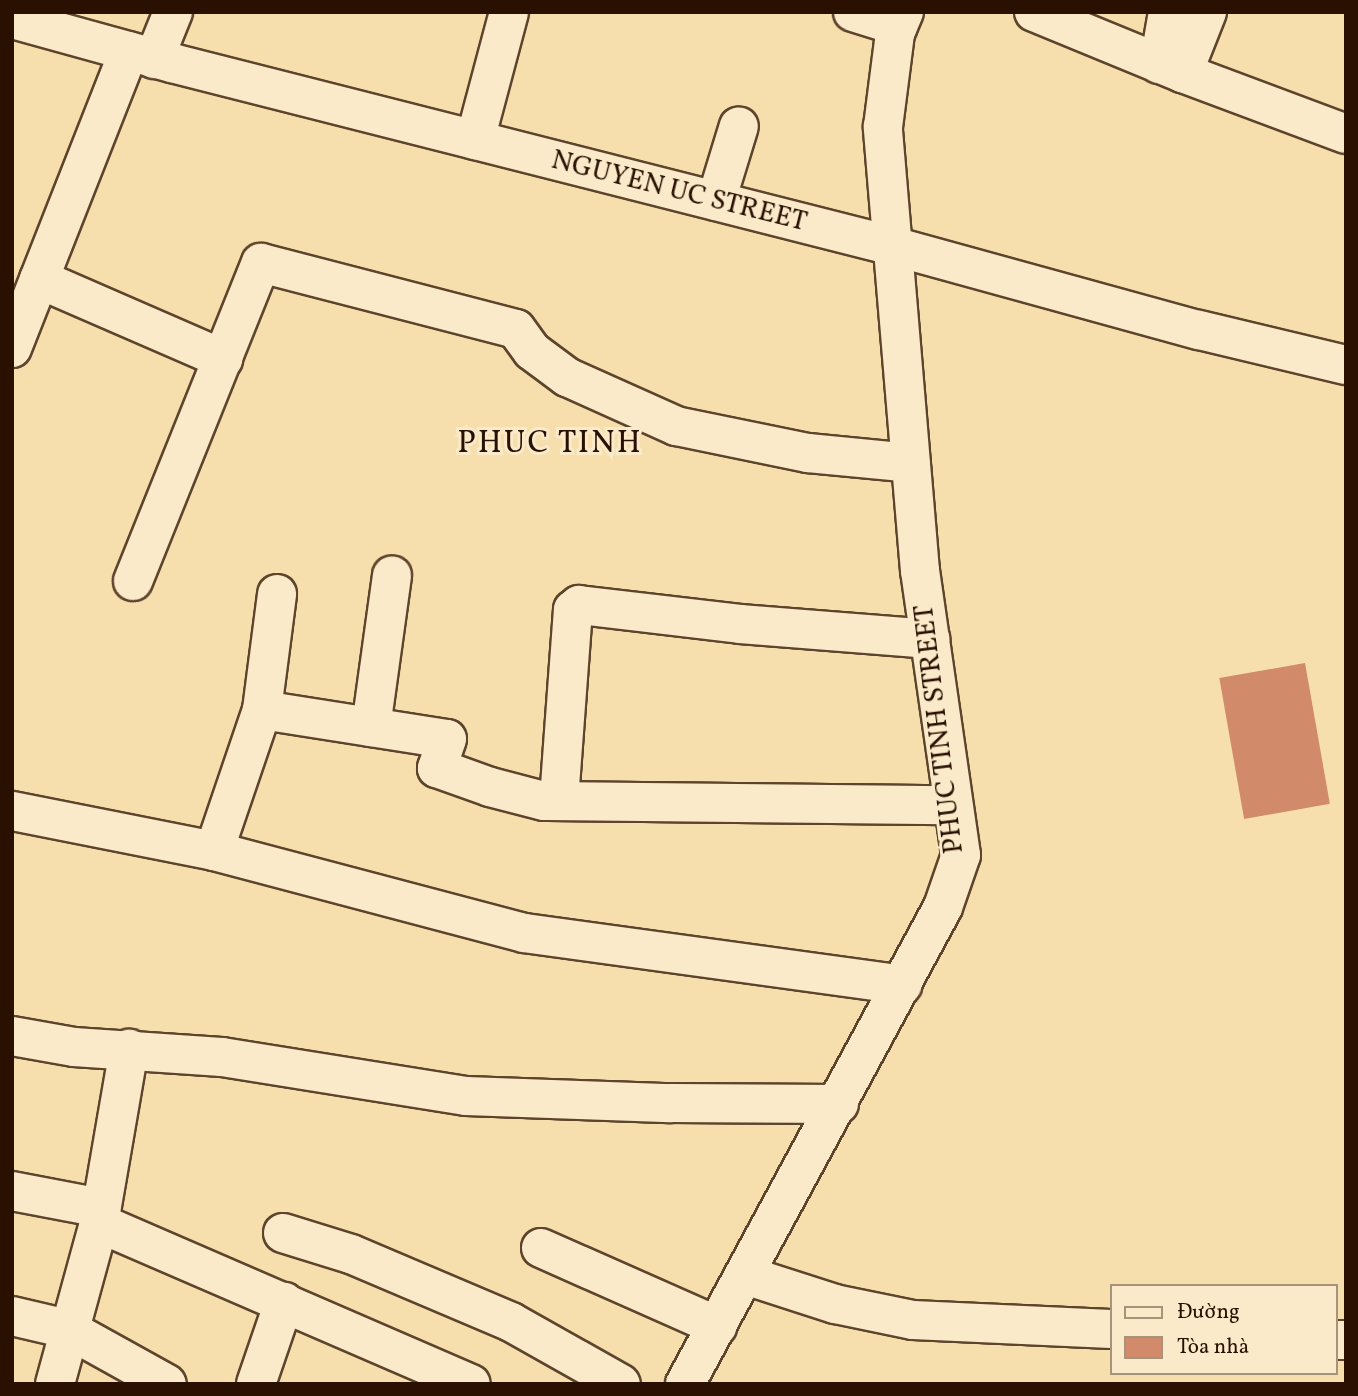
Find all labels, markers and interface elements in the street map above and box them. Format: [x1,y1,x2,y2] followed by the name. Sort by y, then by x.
[548,144,810,240] street label: NGUYEN UC STREET
[458,425,642,463] district label: PHUC TINH
[908,602,972,856] street label: PHUC TINH STREET
[1110,1284,1337,1375] legend
[1177,1298,1240,1327] text: Đường
[1177,1333,1249,1362] text: Tòa nhà

